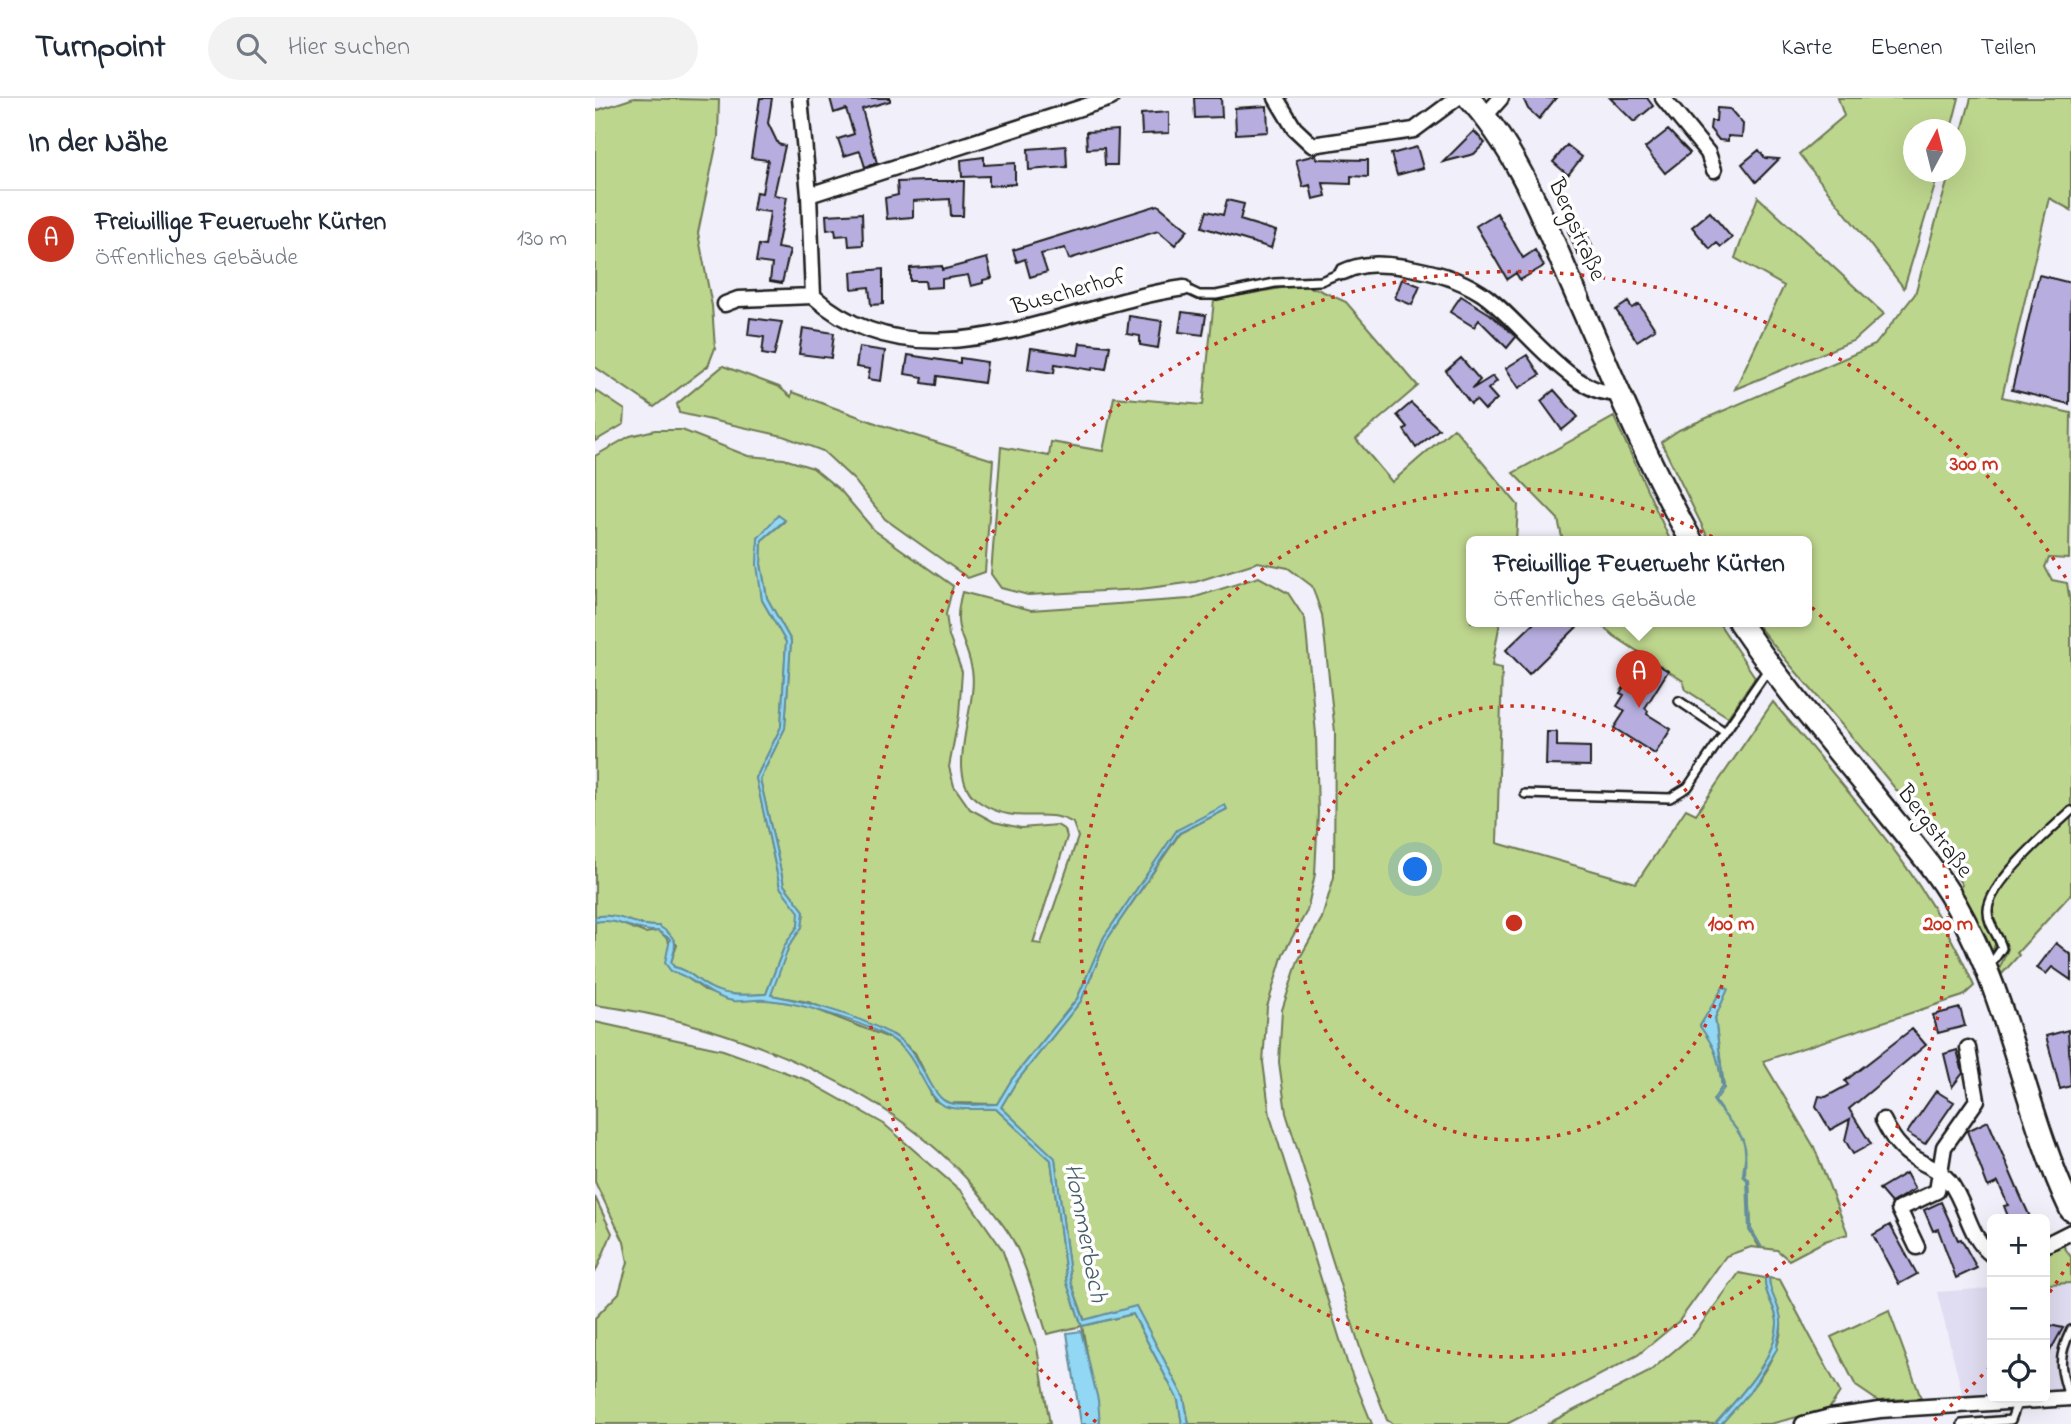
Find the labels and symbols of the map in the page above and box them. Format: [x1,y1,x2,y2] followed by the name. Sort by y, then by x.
[1903,119,1966,182] north arrow
[1537,172,1614,287] street label: Bergstraße
[1007,260,1131,326] street label: Buscherhof
[1949,450,1998,480] text: 300 m
[1616,650,1662,708] pin: A
[1887,777,1981,886] street label: Bergstraße
[1398,852,1432,886] your location
[1708,910,1754,940] text: 100 m
[1922,910,1973,940] text: 200 m
[1502,911,1526,935] centre of rings
[1052,1160,1116,1306] water label: Hommerbach

